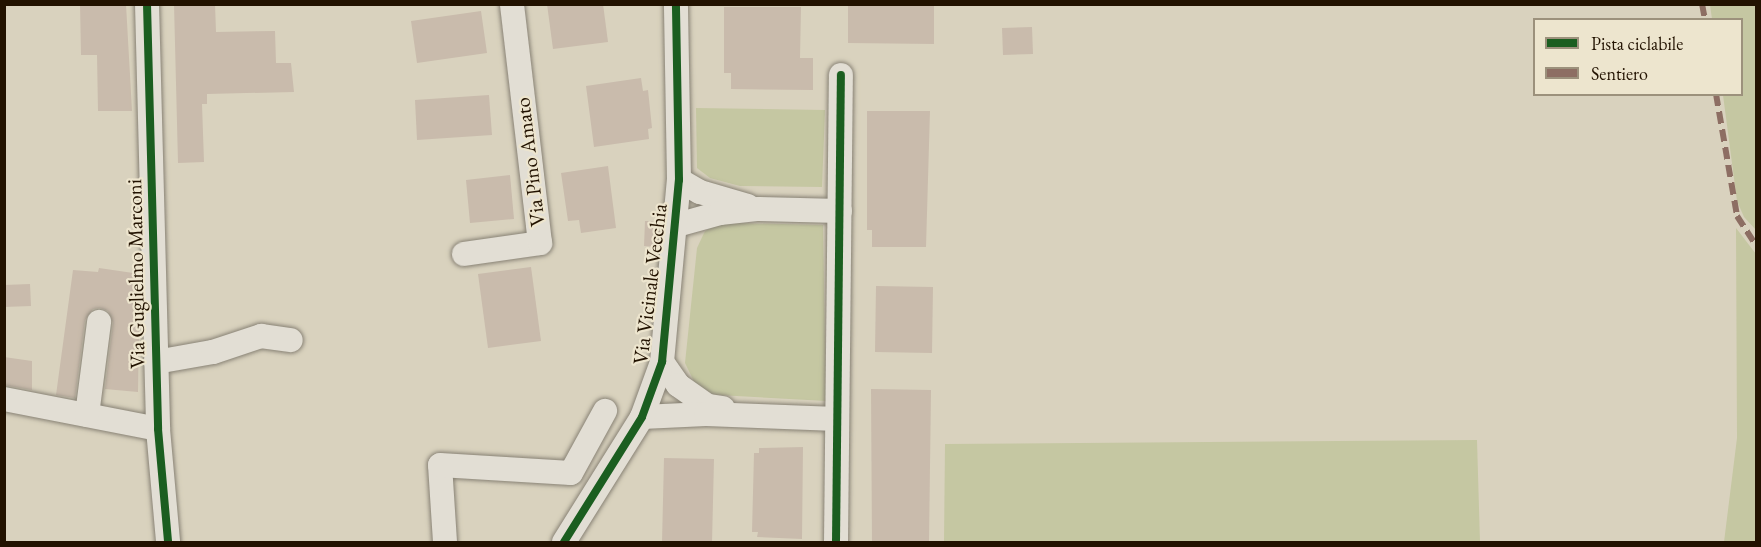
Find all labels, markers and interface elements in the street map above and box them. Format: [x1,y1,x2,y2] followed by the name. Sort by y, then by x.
[1533,18,1743,96] legend
[1591,32,1683,55] text: Pista ciclabile
[1591,62,1648,85] text: Sentiero
[510,96,550,228] street label: Via Pino Amato
[122,179,150,369] street label: Via Guglielmo Marconi
[628,202,672,366] street label: Via Vicinale Vecchia

